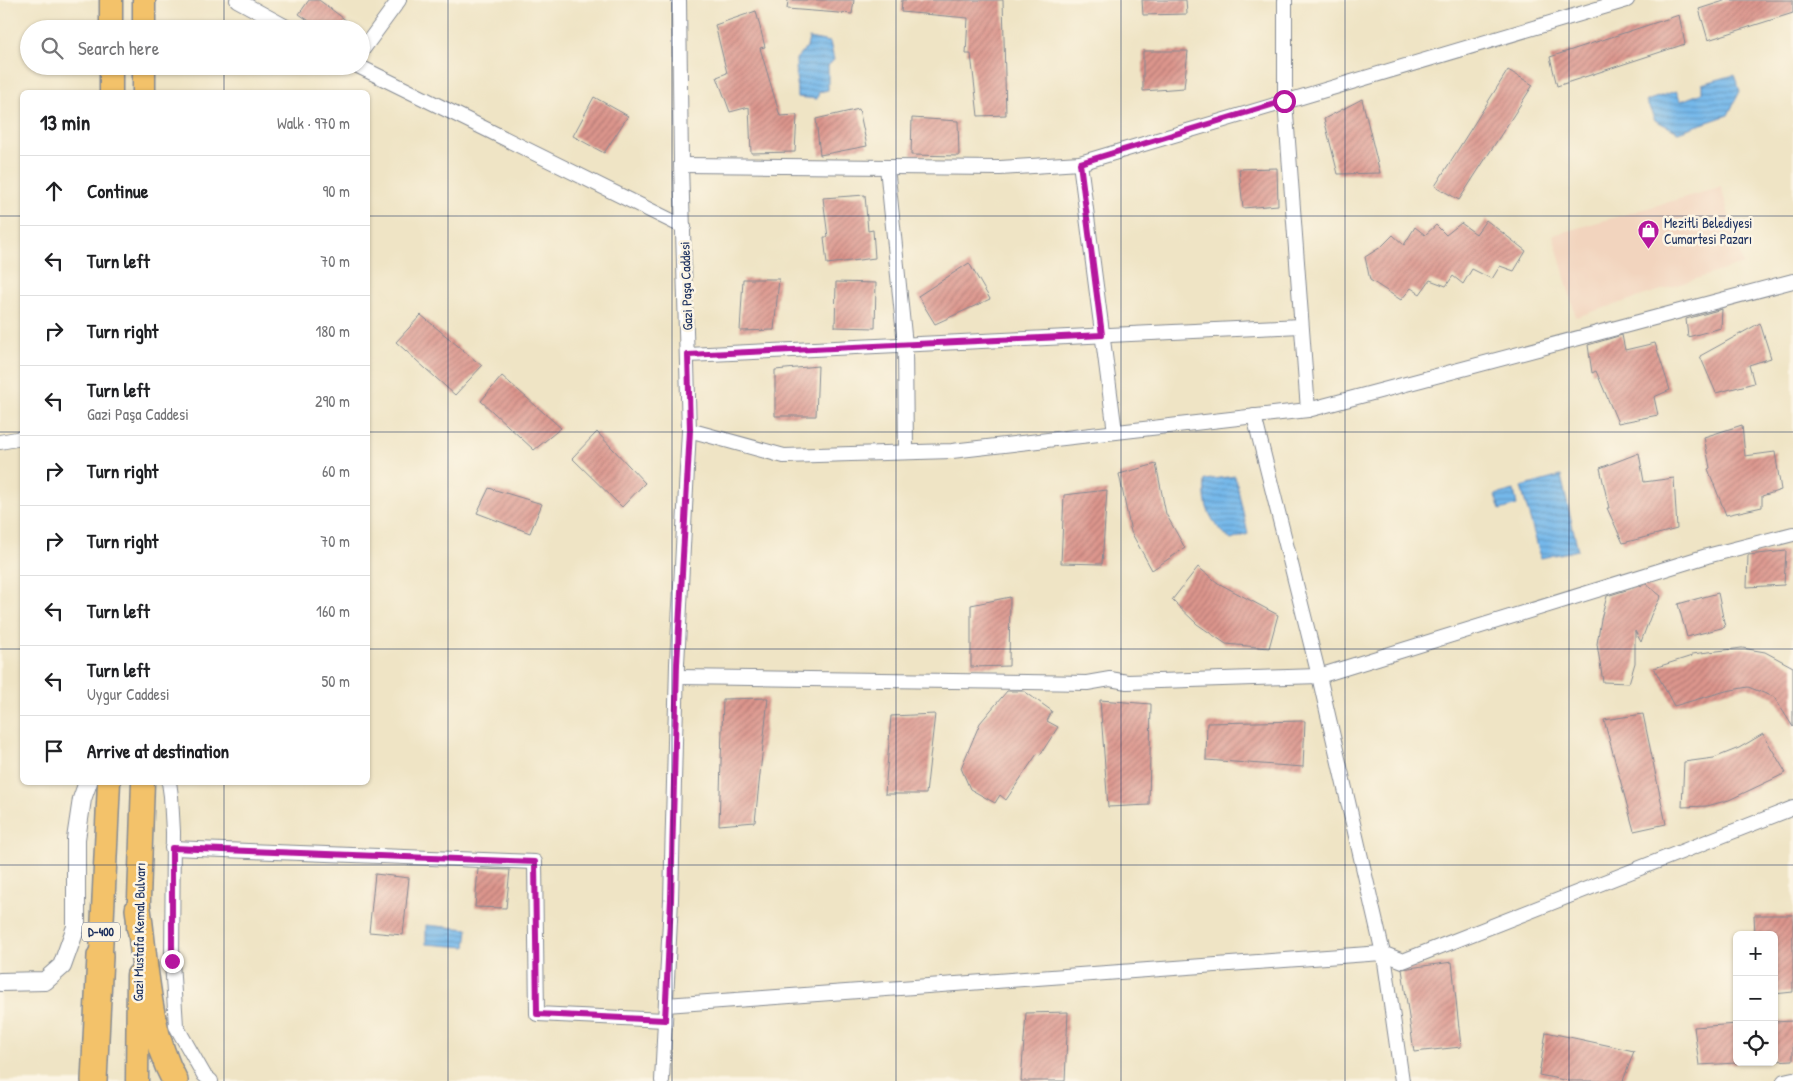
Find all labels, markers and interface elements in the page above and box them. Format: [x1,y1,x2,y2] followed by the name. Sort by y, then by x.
[20,20,370,75] search box
[38,34,66,62] icon: search
[78,35,159,61] text: Search here
[1273,90,1296,113] route start
[40,108,90,137] text: 13 min
[277,112,350,134] text: Walk · 970 m
[40,177,68,205] icon: ahead
[87,178,148,204] text: Continue
[322,180,350,202] text: 90 m
[1664,213,1753,248] place label: Mezitli Belediyesi Cumartesi Pazarı
[1636,219,1660,250] shop icon: Mezitli Belediyesi Cumartesi Pazarı
[674,241,697,331] street label: Gazi Paşa Caddesi
[40,247,68,275] icon: left
[87,248,150,274] text: Turn left
[320,250,350,272] text: 70 m
[40,317,68,345] icon: right
[87,318,158,344] text: Turn right
[316,320,350,342] text: 180 m
[87,377,150,403] text: Turn left
[40,387,68,415] icon: left
[315,390,350,412] text: 290 m
[87,403,189,425] text: Gazi Paşa Caddesi
[40,457,68,485] icon: right
[87,458,158,484] text: Turn right
[322,460,350,482] text: 60 m
[40,527,68,555] icon: right
[87,528,158,554] text: Turn right
[320,530,350,552] text: 70 m
[40,597,68,625] icon: left
[87,598,150,624] text: Turn left
[316,600,350,622] text: 160 m
[87,657,150,683] text: Turn left
[40,667,68,695] icon: left
[322,670,350,692] text: 50 m
[87,683,170,705] text: Uygur Caddesi
[40,737,68,765] icon: arrive
[87,738,229,764] text: Arrive at destination
[128,862,149,1002] street label: Gazi Mustafa Kemal Bulvarı
[82,922,120,942] road number: D-400
[1733,931,1778,1066] map controls
[1733,931,1778,976] button: +
[161,950,184,973] route end
[1733,976,1778,1021] button: −
[1733,1021,1778,1066] button: locate

